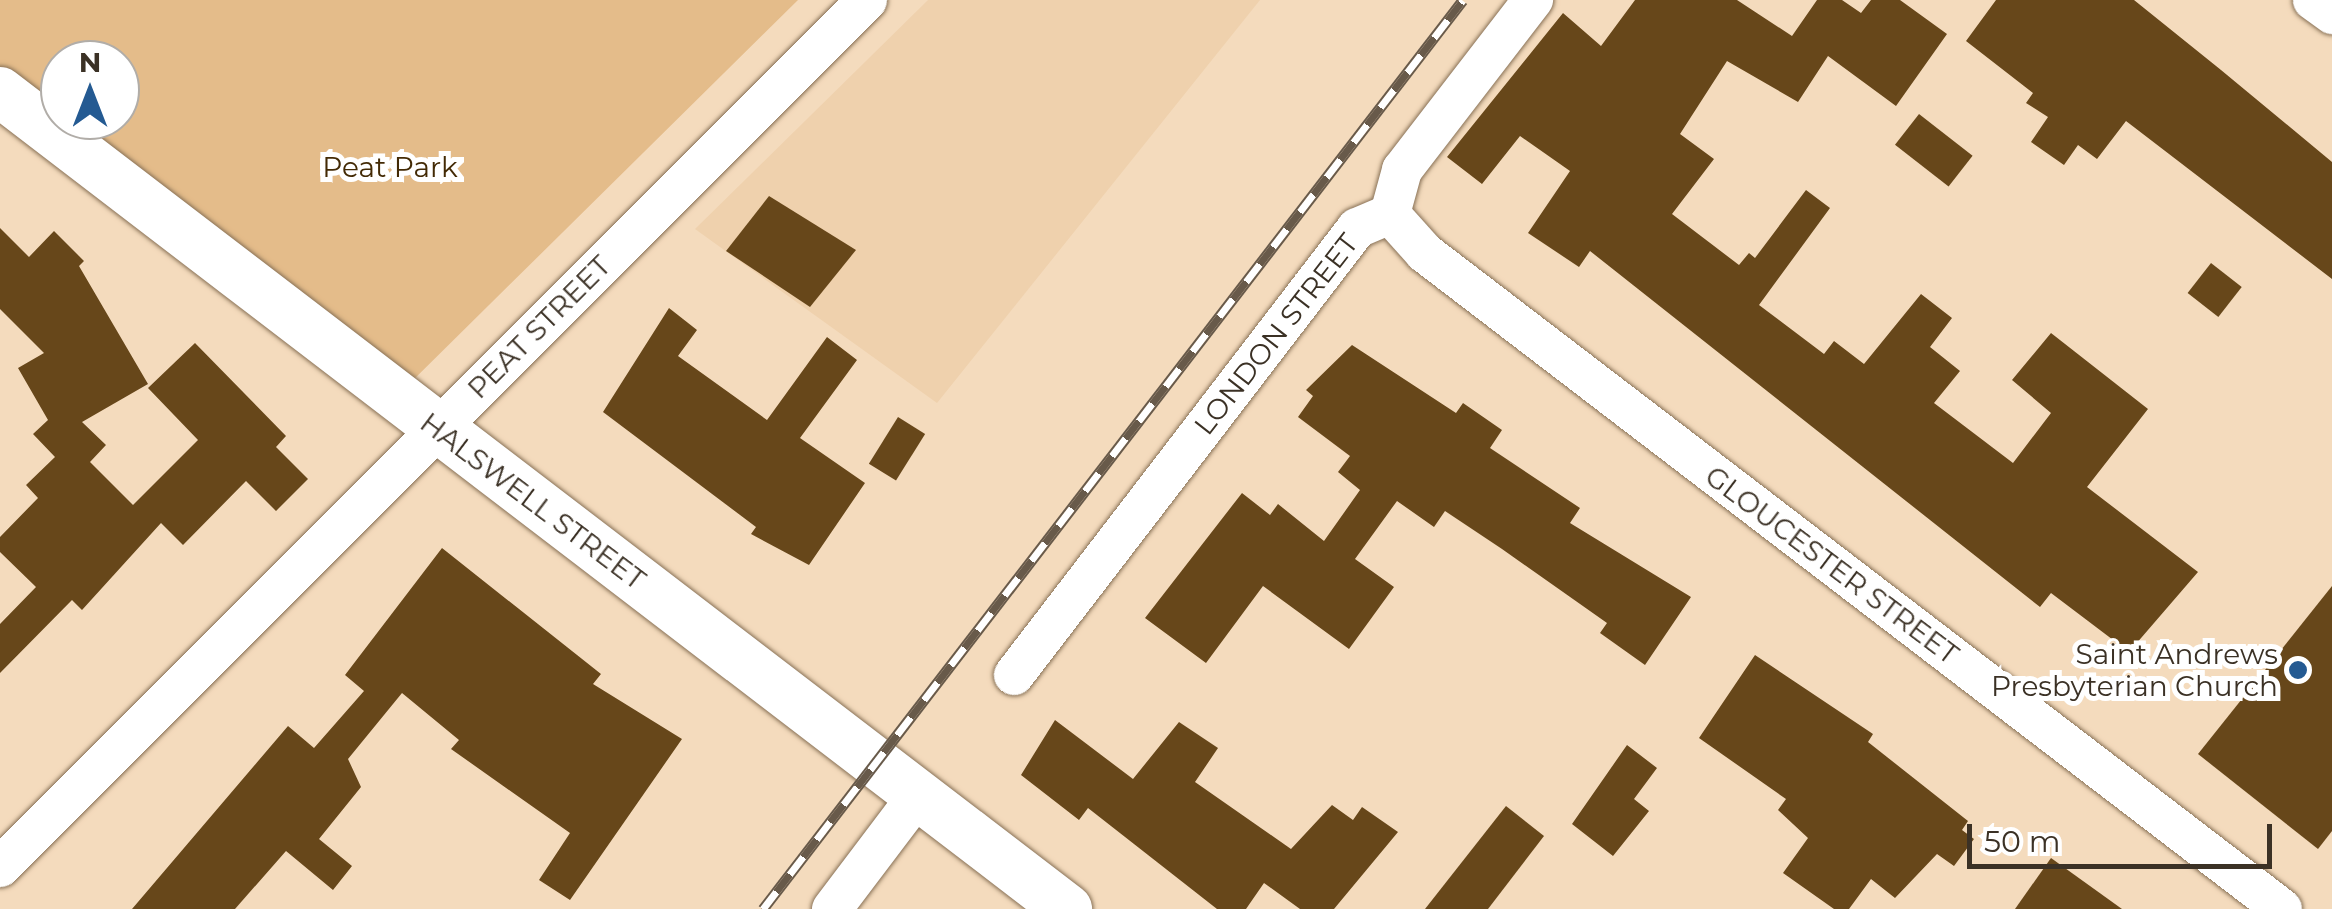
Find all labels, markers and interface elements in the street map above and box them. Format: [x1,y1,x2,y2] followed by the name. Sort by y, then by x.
[40,40,140,140] north arrow
[79,45,101,79] text: N
[322,150,458,184] park label: Peat Park
[1187,227,1365,441] street label: LONDON STREET
[461,249,617,405] street label: PEAT STREET
[414,405,652,597] street label: HALSWELL STREET
[1699,459,1965,671] street label: GLOUCESTER STREET
[1991,637,2278,703] place label: Saint Andrews Presbyterian Church
[2287,659,2309,681] marker: Saint Andrews Presbyterian Church
[1972,804,2277,866] scale bar
[1984,823,2061,860] text: 50 m

